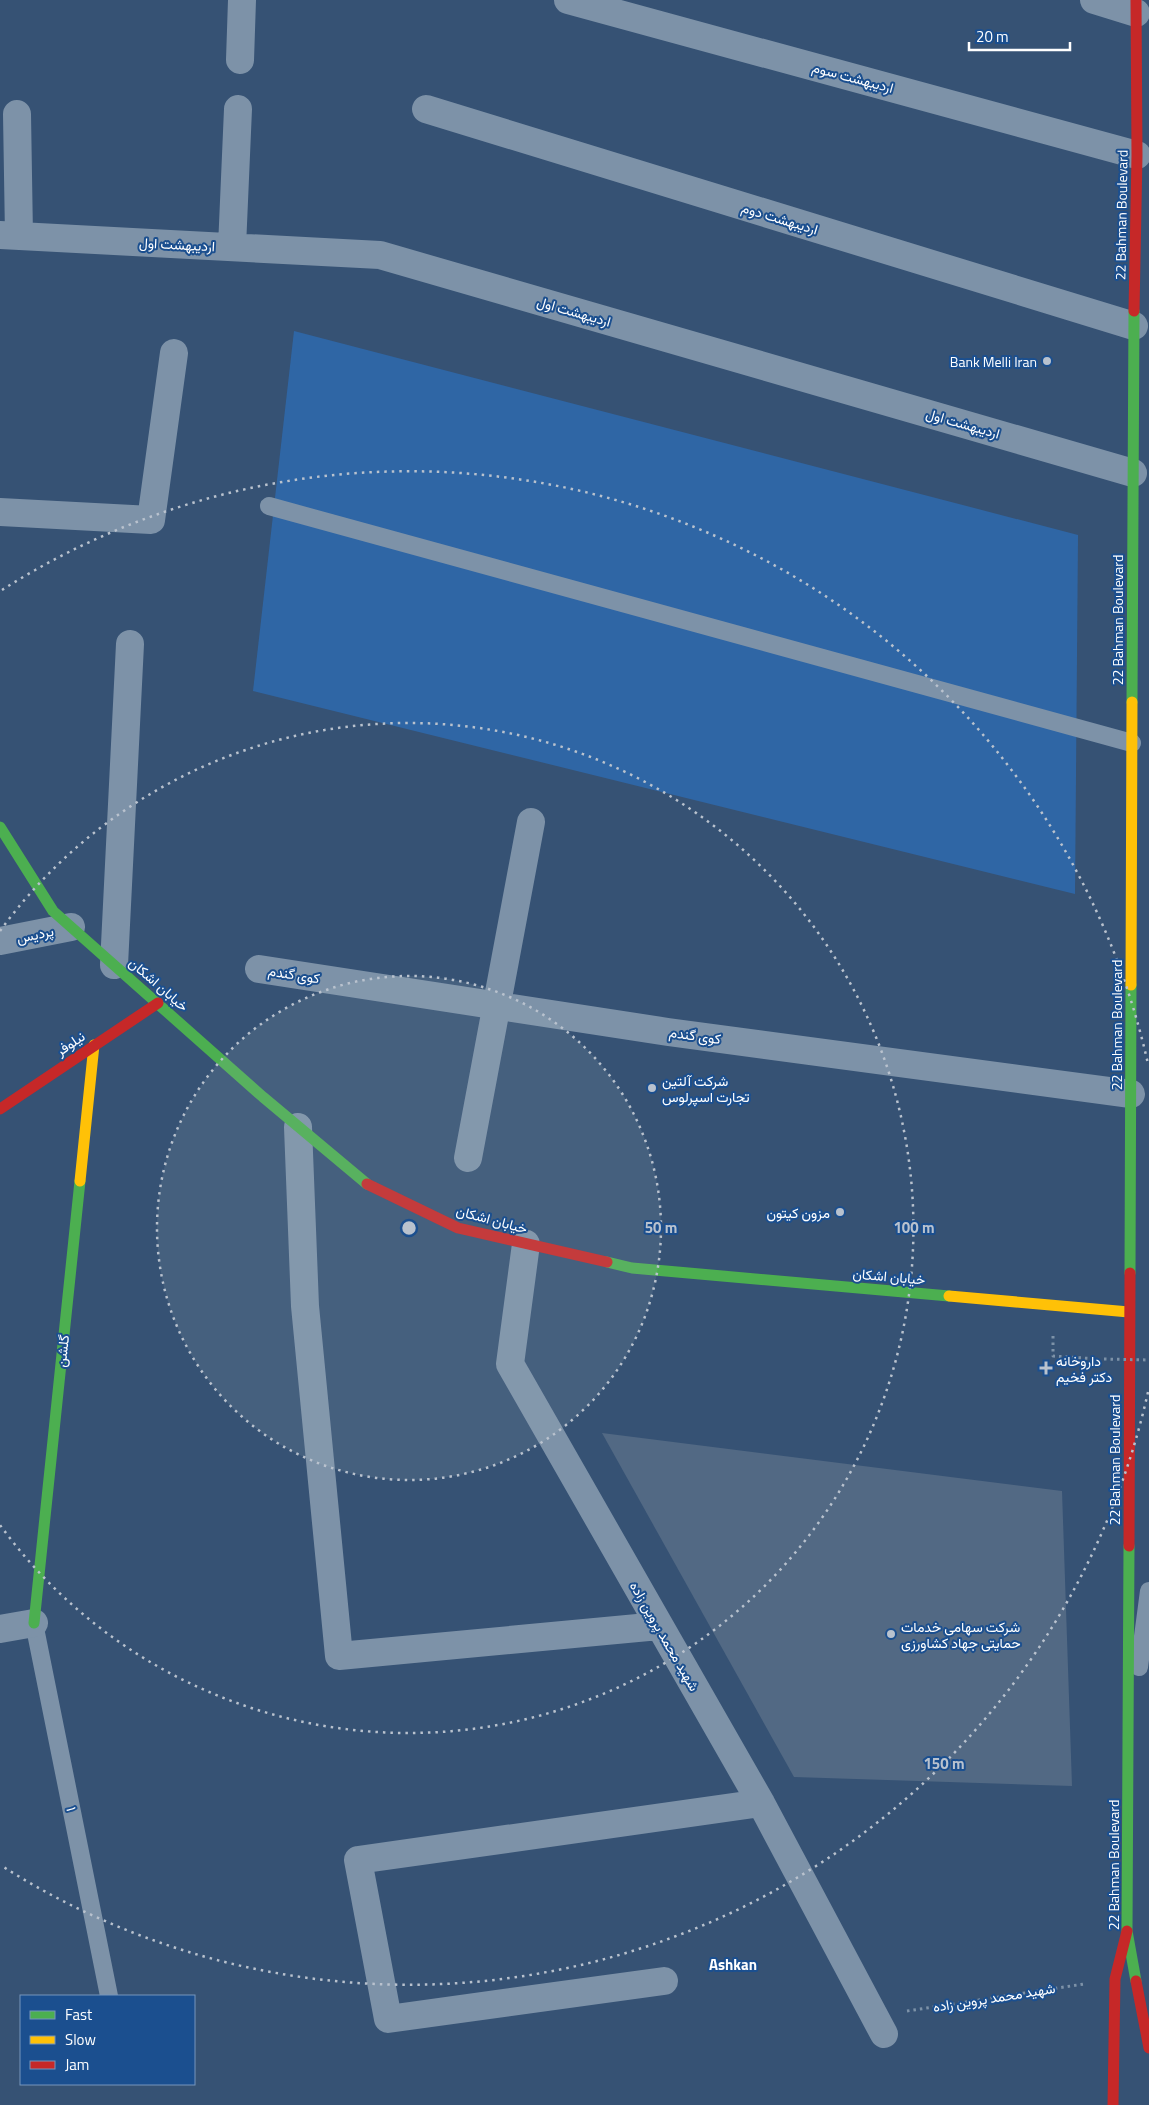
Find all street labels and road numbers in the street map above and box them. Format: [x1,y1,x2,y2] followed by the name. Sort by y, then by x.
[810,56,896,98] street label: اردیبهشت سوم
[1109,150,1133,280] street label: 22 Bahman Boulevard
[739,196,821,240] street label: اردیبهشت دوم
[138,232,216,256] street label: اردیبهشت اول
[534,290,614,332] street label: اردیبهشت اول
[923,402,1003,444] street label: اردیبهشت اول
[1107,555,1128,685] street label: 22 Bahman Boulevard
[14,920,56,948] street label: پردیس
[125,952,193,1016] street label: خیابان اشکان
[267,960,321,988] street label: کوی گندم
[1106,960,1127,1090] street label: 22 Bahman Boulevard
[668,1021,722,1049] street label: کوی گندم
[50,1025,89,1061] street label: نیلوفر
[454,1199,530,1239] street label: خیابان اشکان
[852,1262,926,1290] street label: خیابان اشکان
[50,1334,74,1368] street label: گلشن
[1104,1395,1125,1525] street label: 22 Bahman Boulevard
[625,1577,705,1695] street label: شهید محمد پروین زاده
[1103,1800,1124,1930] street label: 22 Bahman Boulevard
[61,1805,83,1813] street label: ۱
[931,1977,1057,2017] street label: شهید محمد پروین زاده

